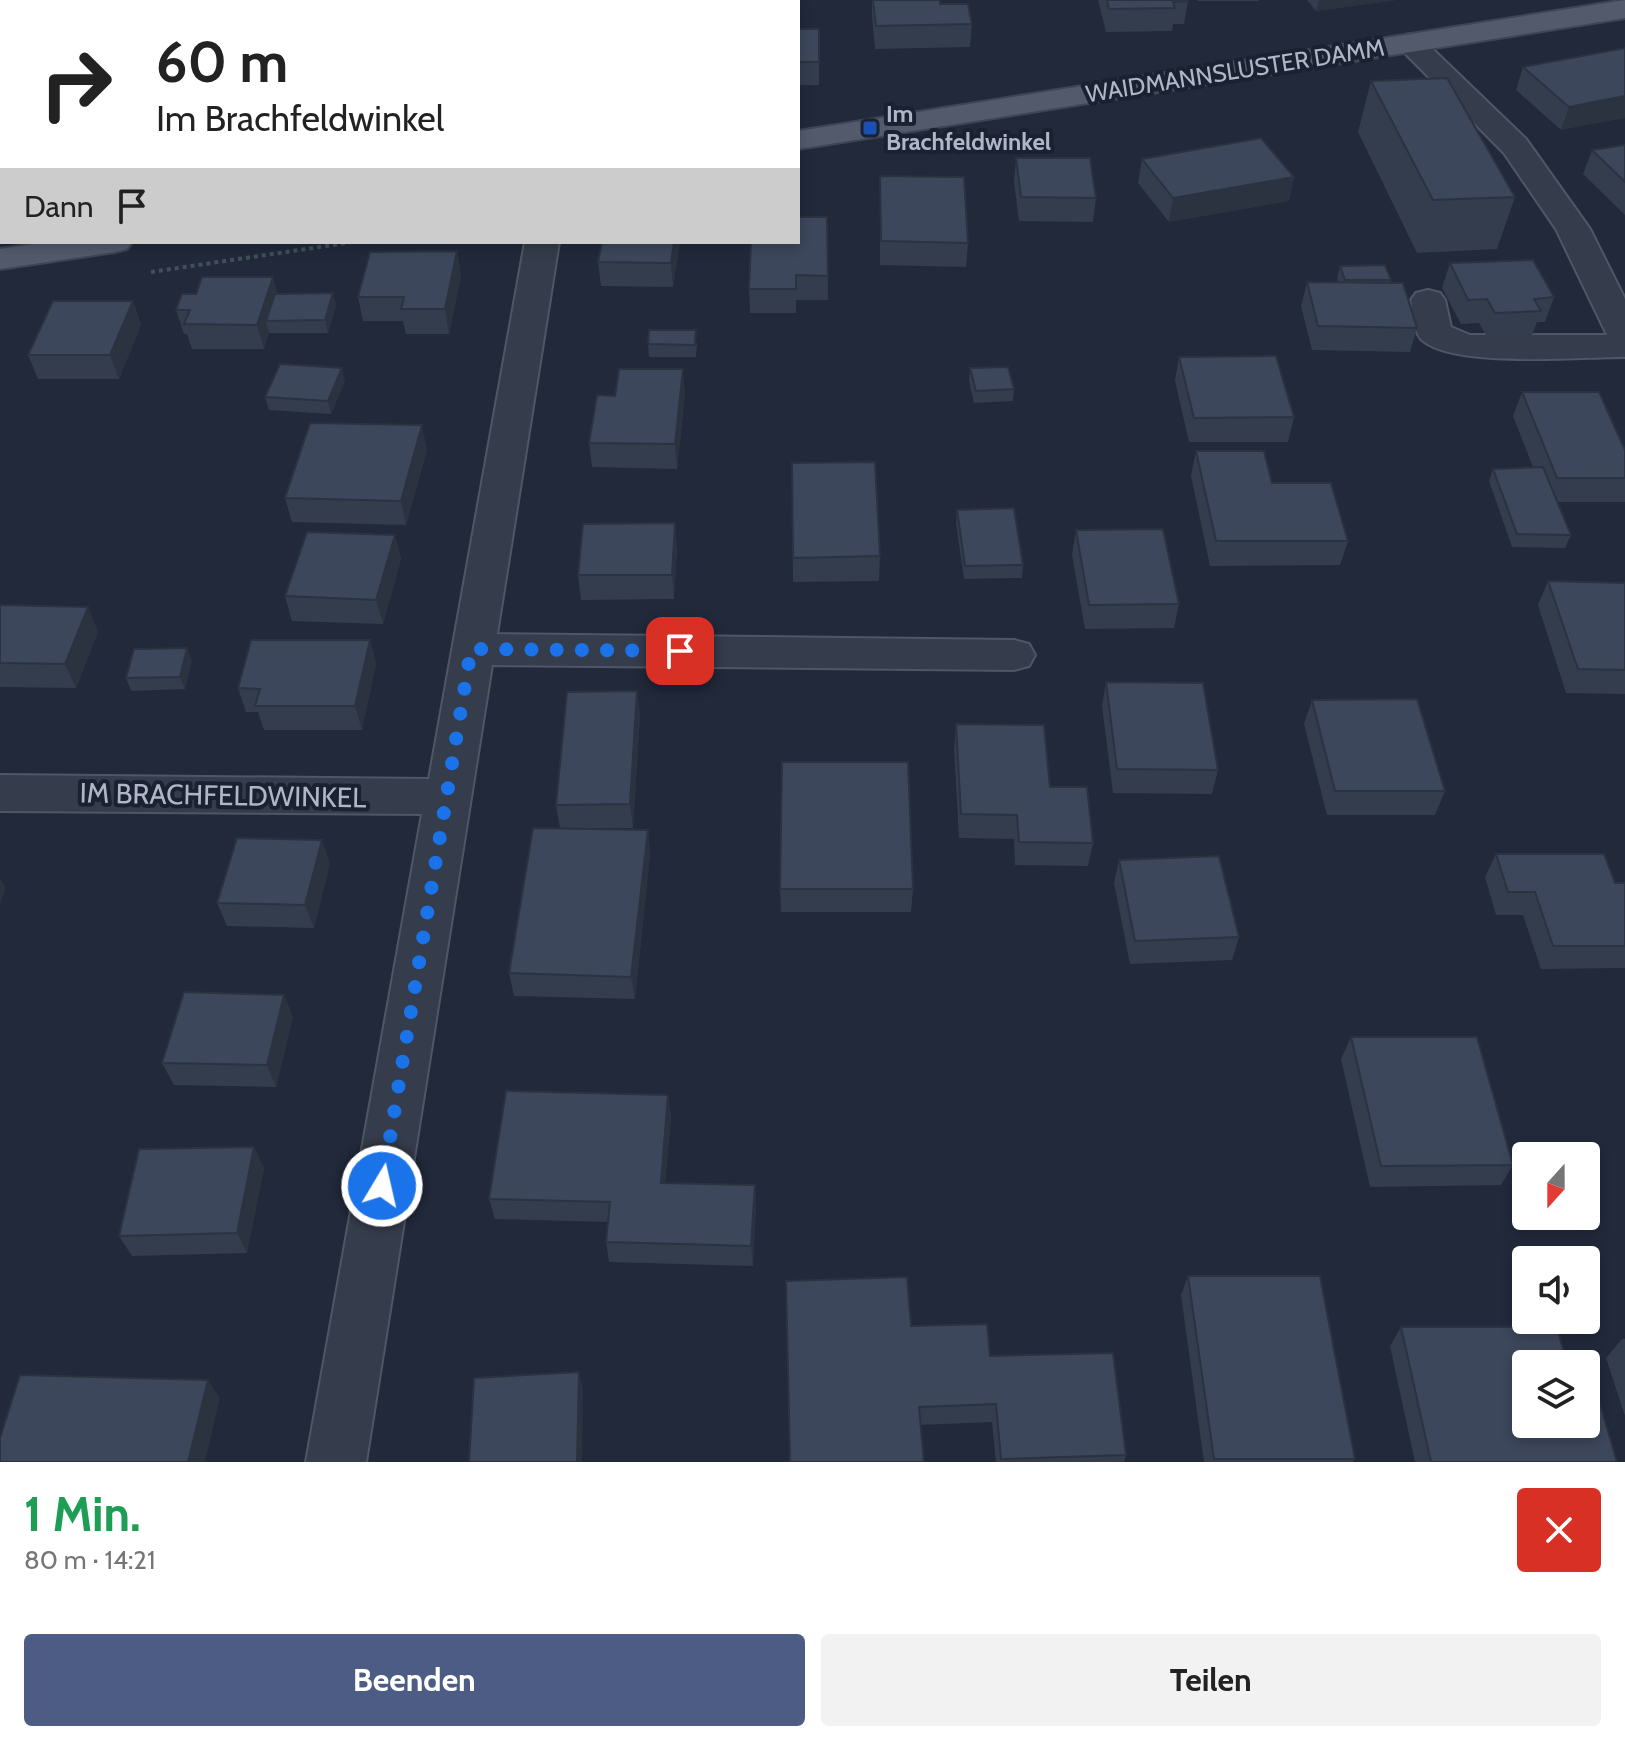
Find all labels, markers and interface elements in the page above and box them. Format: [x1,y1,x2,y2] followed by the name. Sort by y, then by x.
[156,28,288,96] text: 60 m
[24,32,128,136] icon: right
[1084,33,1386,108] street label: WAIDMANNSLUSTER DAMM
[156,96,444,140] text: Im Brachfeldwinkel
[886,99,1051,156] place label: Im Brachfeldwinkel
[861,119,879,137] marker: Im Brachfeldwinkel
[110,184,154,228] icon: arrive
[24,188,94,225] text: Dann
[646,617,714,685] pin
[658,629,702,673] icon: arrive
[79,776,367,814] street label: IM BRACHFELDWINKEL
[1512,1142,1600,1230] north arrow
[1512,1142,1600,1438] map controls
[340,1144,424,1228] position arrow
[1512,1246,1600,1334] button: sound
[1512,1350,1600,1438] button: layers
[24,1485,141,1543] text: 1 Min.
[1517,1488,1601,1572] button: close
[24,1544,155,1576] text: 80 m · 14:21
[24,1634,805,1726] button: Beenden
[821,1634,1601,1726] button: Teilen

